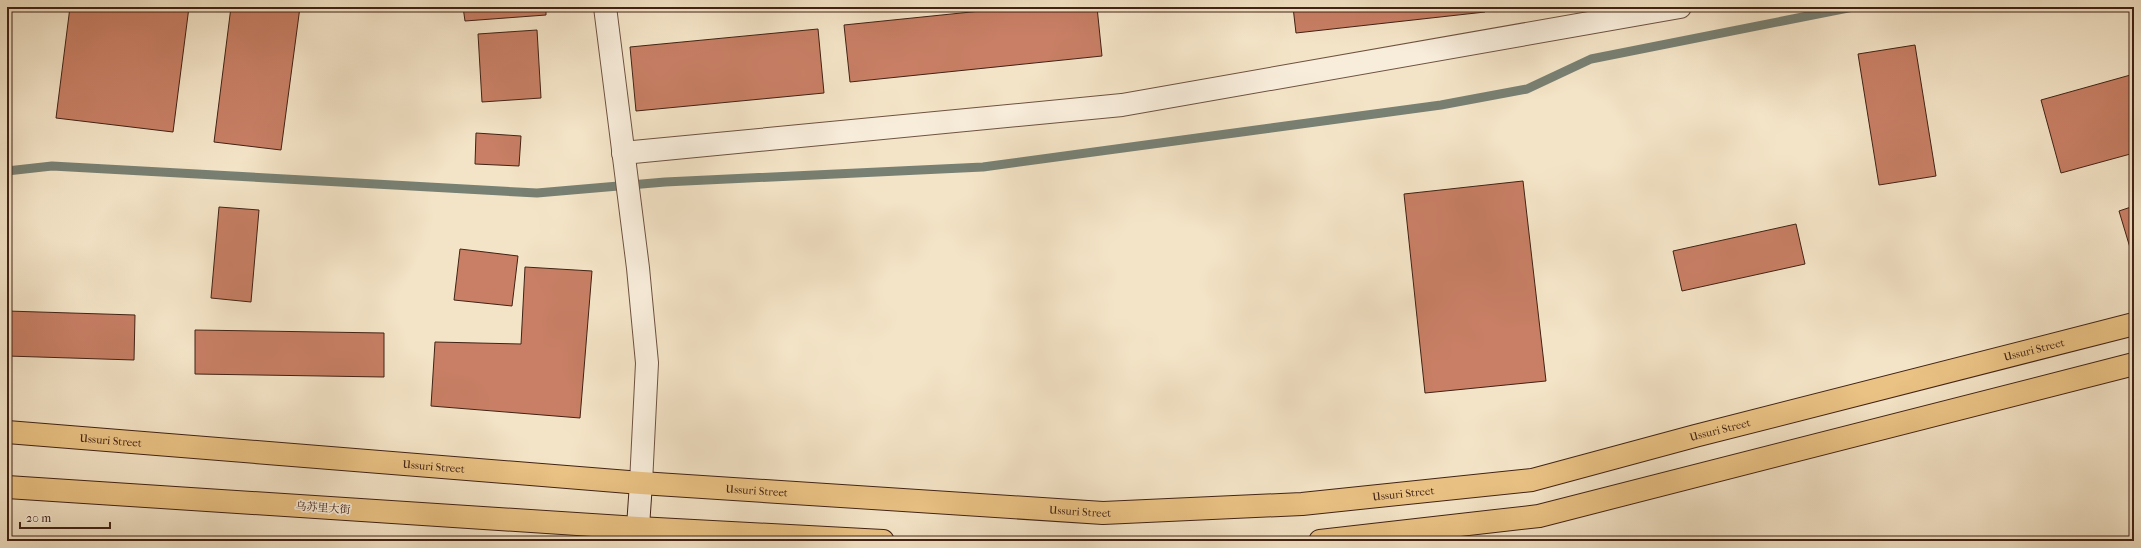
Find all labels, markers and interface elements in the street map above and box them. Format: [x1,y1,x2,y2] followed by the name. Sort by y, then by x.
[2002,336,2066,364] street label: Ussuri Street
[1688,416,1752,444] street label: Ussuri Street
[79,431,142,449] street label: Ussuri Street
[402,457,465,475] street label: Ussuri Street
[725,482,788,499] street label: Ussuri Street
[1372,484,1435,503] street label: Ussuri Street
[295,500,351,516] street label: 乌苏里大街
[1049,503,1111,520] street label: Ussuri Street
[20,504,110,530] scale bar
[26,511,51,525] text: 20 m

